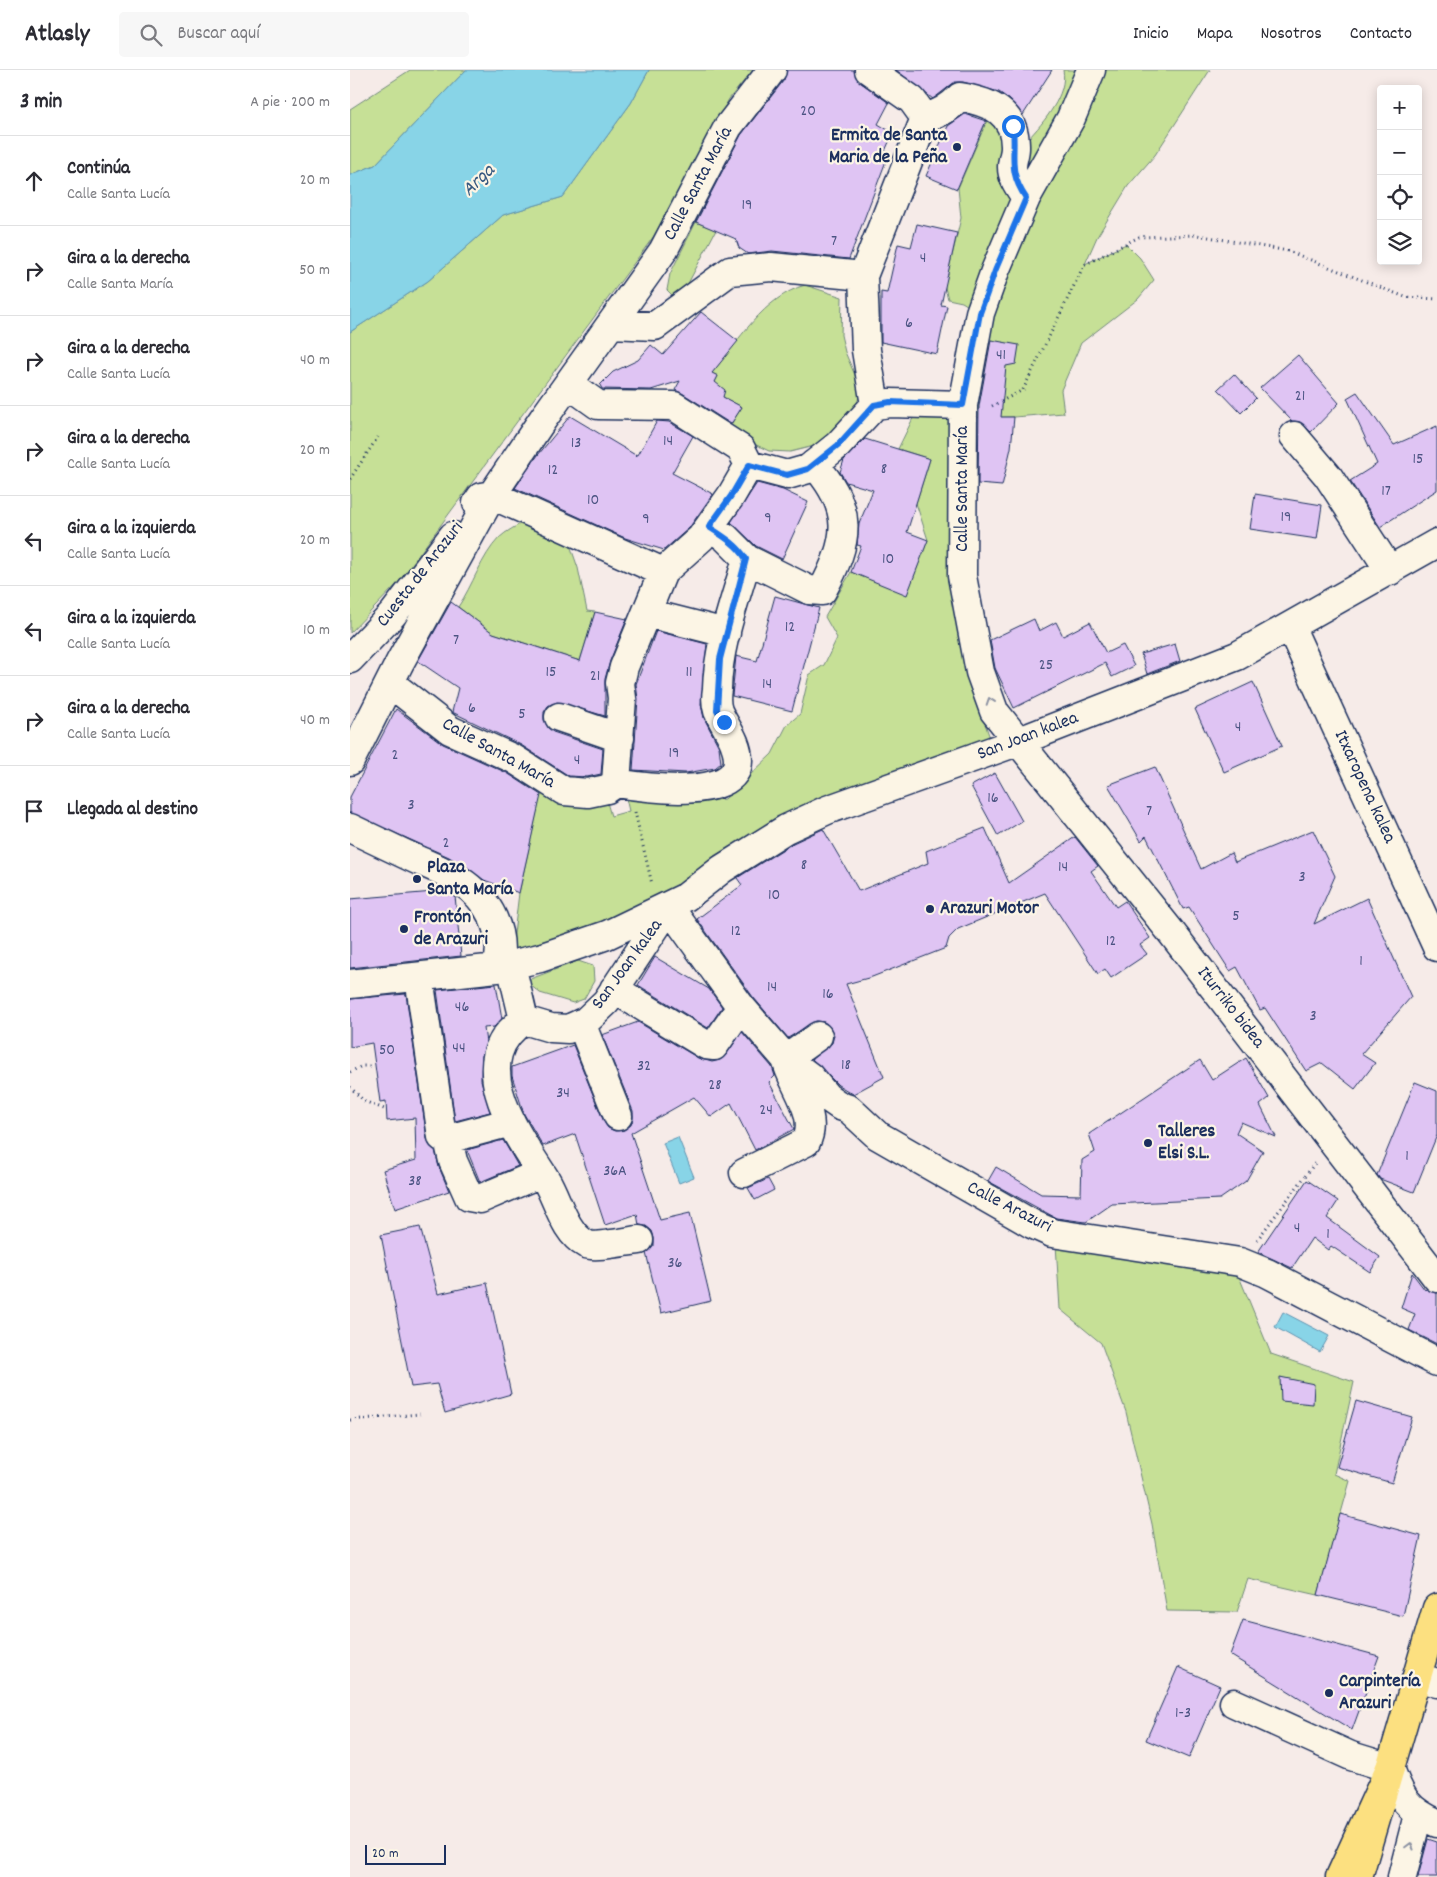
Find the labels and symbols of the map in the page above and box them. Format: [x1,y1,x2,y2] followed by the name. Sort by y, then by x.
[800,100,816,123] house number: 20
[1002,115,1025,138] route start
[658,121,741,246] street label: Calle Santa María
[829,123,948,172] place label: Ermita de Santa Maria de la Peña
[951,141,963,153] marker: Ermita de Santa Maria de la Peña
[456,157,503,204] water label: Arga
[742,194,752,217] house number: 19
[831,230,837,253] house number: 7
[920,247,926,270] house number: 4
[905,312,913,335] house number: 6
[996,344,1006,367] house number: 41
[1295,385,1305,408] house number: 21
[950,425,977,552] street label: Calle Santa María
[663,430,673,453] house number: 14
[571,432,581,455] house number: 13
[1413,448,1423,471] house number: 15
[881,458,887,481] house number: 8
[548,459,558,482] house number: 12
[1381,480,1391,503] house number: 17
[587,489,599,512] house number: 10
[1281,506,1291,529] house number: 19
[764,507,772,530] house number: 9
[642,508,650,531] house number: 9
[371,516,471,634] street label: Cuesta de Arazuri
[882,548,894,571] house number: 10
[785,616,795,639] house number: 12
[453,629,459,652] house number: 7
[1039,654,1053,677] house number: 25
[546,661,556,684] house number: 15
[685,661,693,684] house number: 11
[590,665,600,688] house number: 21
[762,673,772,696] house number: 14
[468,697,476,720] house number: 6
[986,697,996,706] one-way arrow
[518,703,526,726] house number: 5
[974,705,1083,769] street label: San Joan kalea
[713,711,736,734] route end
[436,712,561,797] street label: Calle Santa María
[1235,716,1241,739] house number: 4
[1326,726,1402,849] street label: Itxaropena kalea
[669,742,679,765] house number: 19
[392,744,399,767] house number: 2
[574,749,580,772] house number: 4
[987,787,999,810] house number: 16
[407,794,415,817] house number: 3
[1146,800,1152,823] house number: 7
[443,832,450,855] house number: 2
[801,854,807,877] house number: 8
[427,855,514,904] place label: Plaza Santa María
[1058,856,1068,879] house number: 14
[1298,866,1306,889] house number: 3
[411,873,423,885] marker: Plaza Santa María
[768,884,780,907] house number: 10
[940,896,1040,923] place label: Arazuri Motor
[924,903,936,915] marker: Arazuri Motor
[414,905,488,954] place label: Frontón de Arazuri
[1232,905,1240,928] house number: 5
[586,913,671,1016] street label: San Joan kalea
[731,920,741,943] house number: 12
[398,923,410,935] marker: Frontón de Arazuri
[1106,930,1116,953] house number: 12
[1359,950,1363,973] house number: 1
[1189,961,1271,1055] street label: Iturriko bidea
[767,976,777,999] house number: 14
[822,983,834,1006] house number: 16
[455,996,469,1019] house number: 46
[1309,1005,1317,1028] house number: 3
[452,1037,466,1060] house number: 44
[379,1039,395,1062] house number: 50
[841,1054,851,1077] house number: 18
[637,1055,651,1078] house number: 32
[708,1074,722,1097] house number: 28
[556,1082,570,1105] house number: 34
[759,1099,773,1122] house number: 24
[1158,1119,1215,1168] place label: Talleres Elsi S.L.
[1142,1137,1154,1149] marker: Talleres Elsi S.L.
[1405,1145,1409,1168] house number: 1
[603,1160,627,1183] house number: 36A
[408,1170,422,1193] house number: 38
[962,1175,1057,1241] street label: Calle Arazuri
[1294,1217,1300,1240] house number: 4
[1326,1223,1330,1246] house number: 1
[668,1252,683,1275] house number: 36
[1339,1669,1421,1718] place label: Carpintería Arazuri
[1323,1687,1335,1699] marker: Carpintería Arazuri
[1175,1702,1191,1725] house number: 1-3
[1404,1841,1415,1850] one-way arrow
[365,1842,446,1865] scale bar

